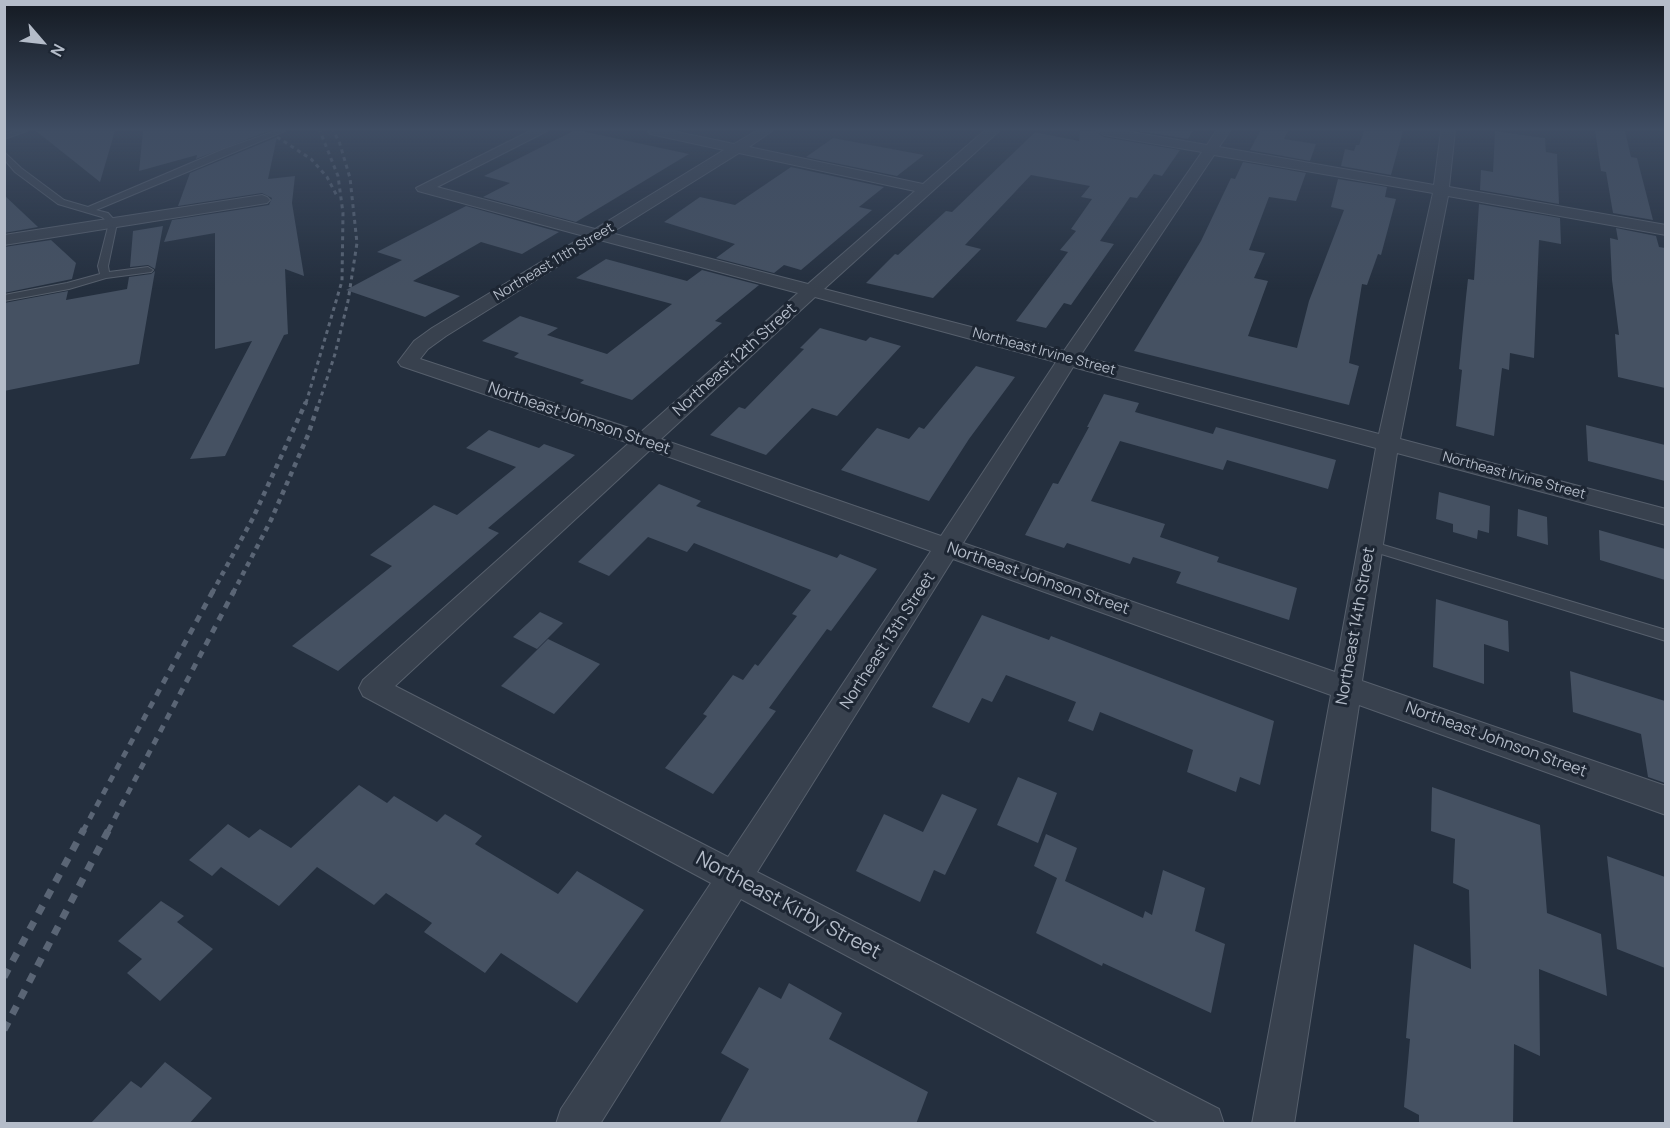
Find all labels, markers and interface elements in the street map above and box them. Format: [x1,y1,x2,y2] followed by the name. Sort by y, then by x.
[12,12,72,72] north arrow
[45,40,70,61] text: N
[491,219,617,305] street label: Northeast 11th Street
[669,299,801,421] street label: Northeast 12th Street
[971,325,1117,379] street label: Northeast Irvine Street
[485,379,673,459] street label: Northeast Johnson Street
[1441,449,1587,503] street label: Northeast Irvine Street
[944,539,1132,619] street label: Northeast Johnson Street
[1333,546,1379,706] street label: Northeast 14th Street
[837,569,939,713] street label: Northeast 13th Street
[1403,698,1589,782] street label: Northeast Johnson Street
[691,847,885,965] street label: Northeast Kirby Street

